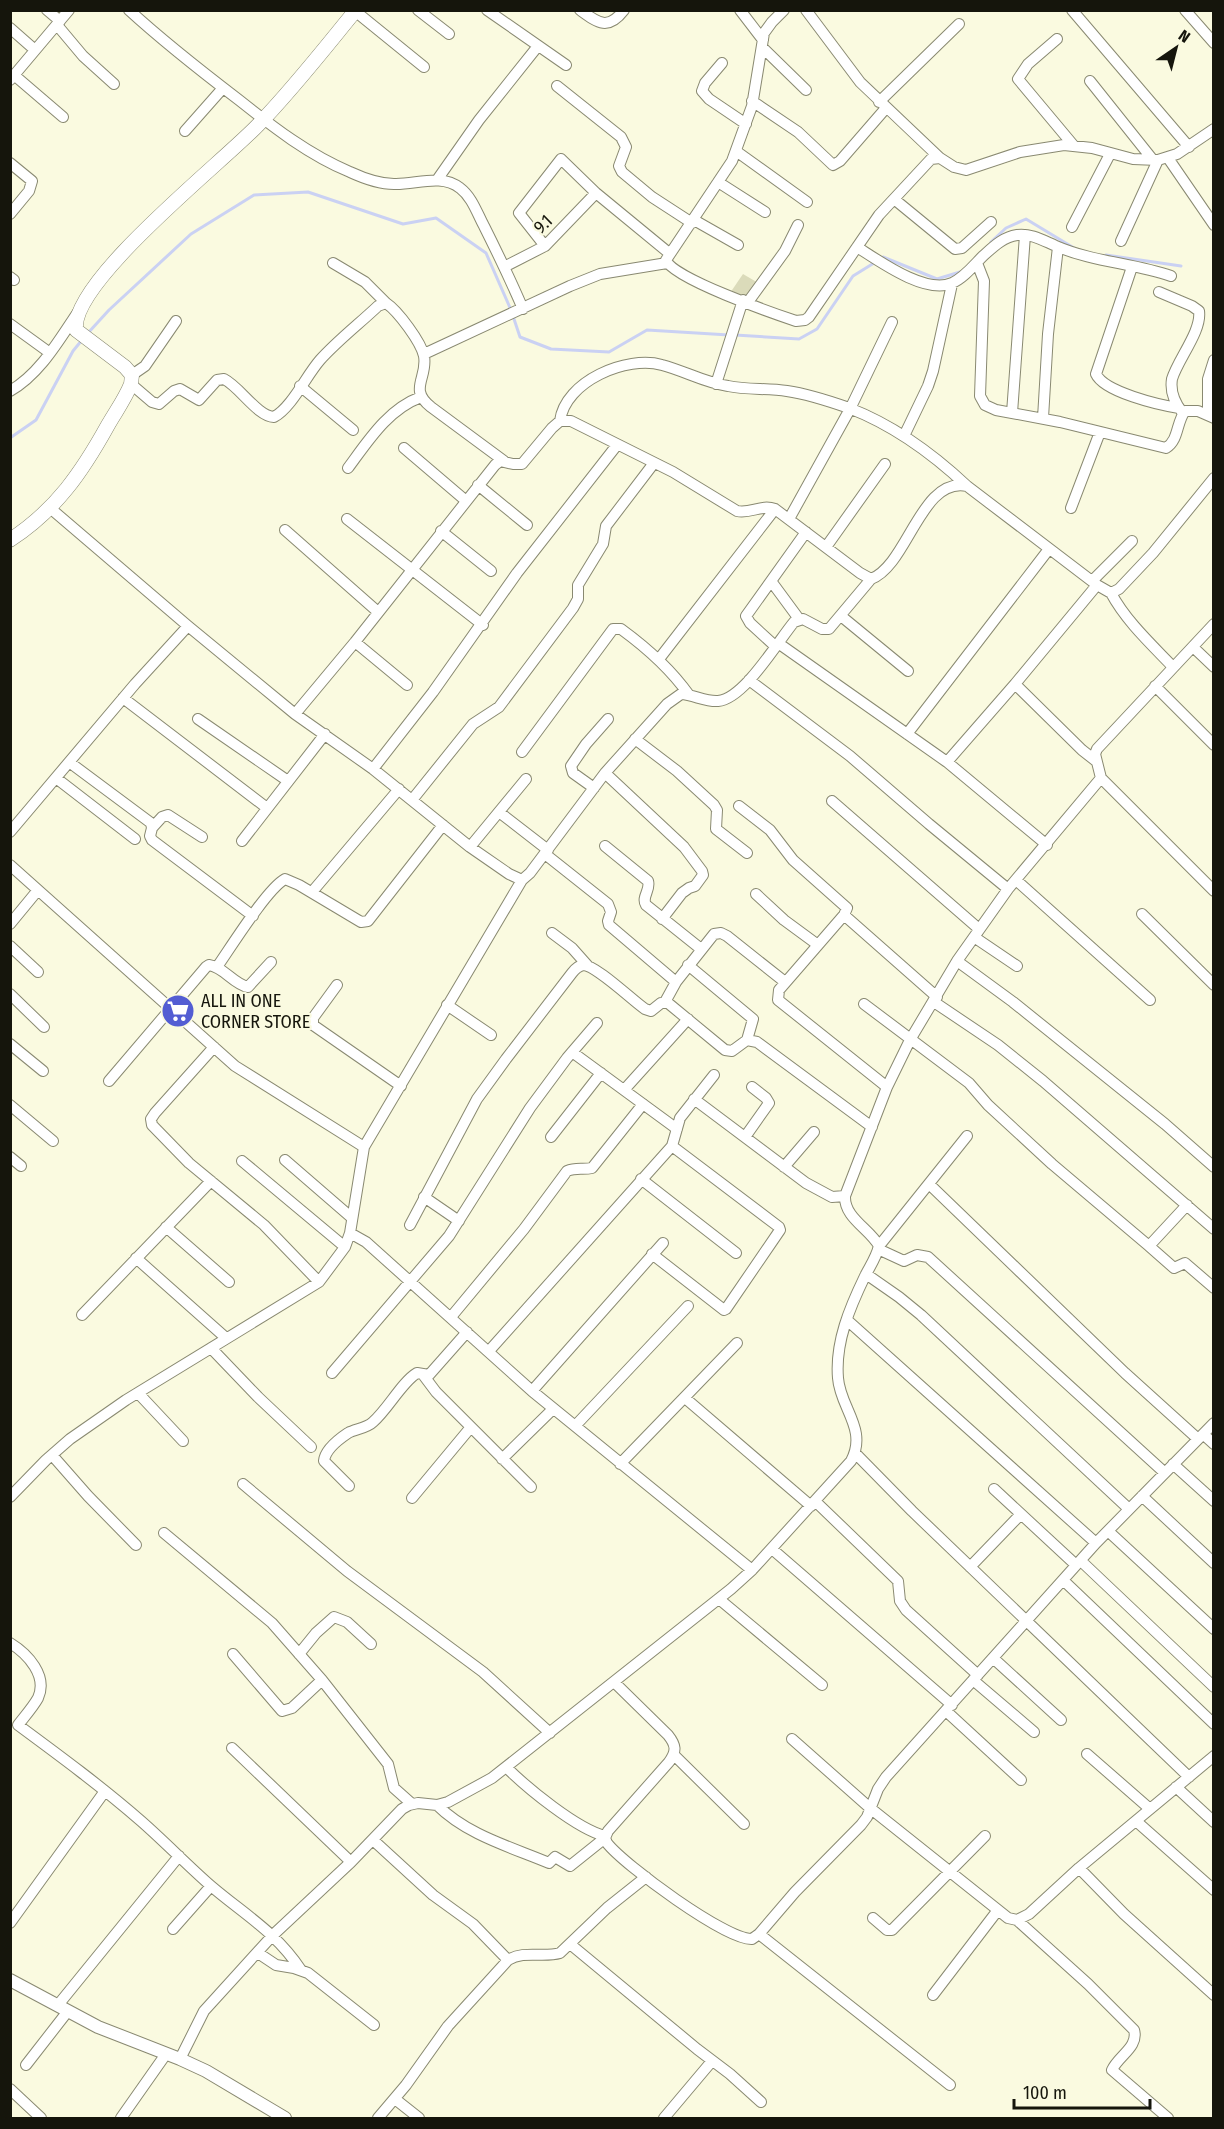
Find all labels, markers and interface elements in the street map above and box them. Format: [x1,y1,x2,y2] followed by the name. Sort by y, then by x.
[1146,18,1206,78] north arrow
[1175,26,1194,47] text: N
[529,210,557,238] street label: 9.1
[201,990,310,1033] place label: ALL IN ONE CORNER STORE
[160,993,196,1029] supermarket icon: ALL IN ONE CORNER STORE
[1014,2072,1150,2110] scale bar
[1023,2082,1067,2104] text: 100 m

